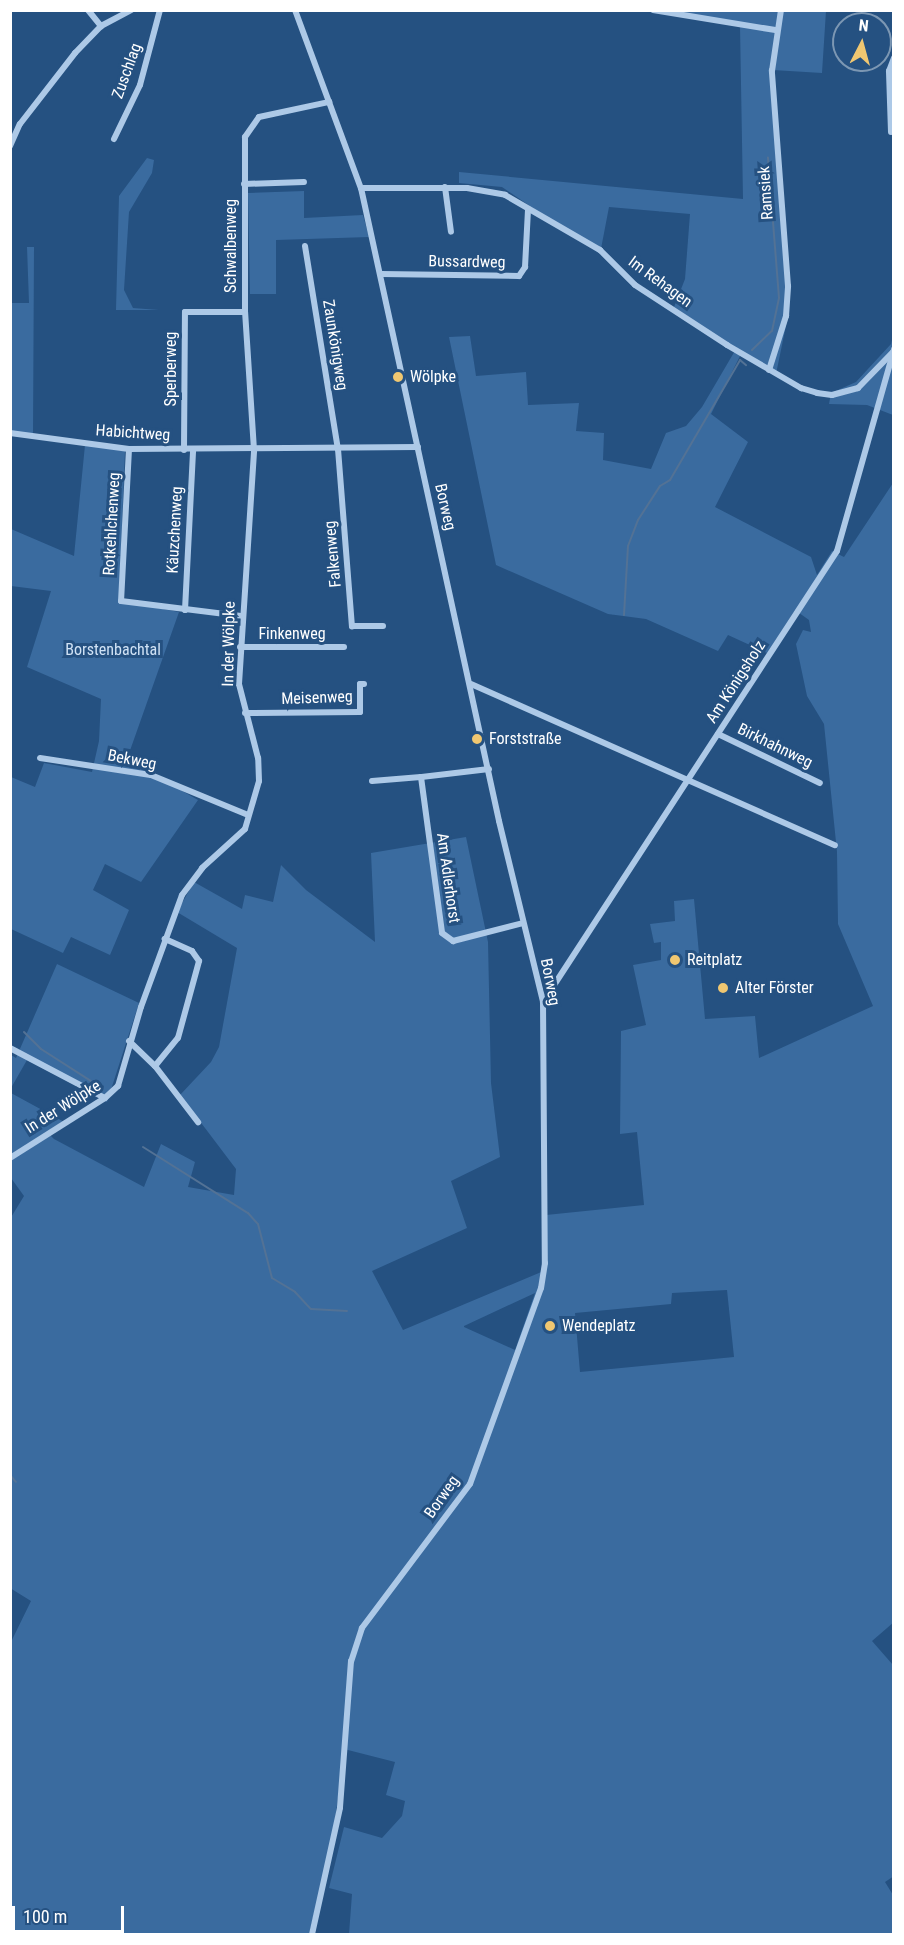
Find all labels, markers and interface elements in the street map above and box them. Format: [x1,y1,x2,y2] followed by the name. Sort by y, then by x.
[832,12,892,72] north arrow
[858,16,870,36] text: N
[108,41,146,101] street label: Zuschlag
[755,165,777,221] street label: Ramsiek
[221,199,241,293] street label: Schwalbenweg
[428,252,506,272] street label: Bussardweg
[624,252,696,312] street label: Im Rehagen
[318,298,352,392] street label: Zaunkönigweg
[161,332,181,406] street label: Sperberweg
[410,367,456,387] place label: Wölpke
[391,370,405,384] marker: Wölpke
[95,421,171,445] street label: Habichtweg
[100,472,124,576] street label: Rotkehlchenweg
[430,482,460,532] street label: Borweg
[163,486,187,574] street label: Käuzchenweg
[321,520,345,588] street label: Falkenweg
[219,601,239,687] street label: In der Wölpke
[258,624,326,644] street label: Finkenweg
[702,637,770,727] street label: Am Königsholz
[65,640,161,660] park label: Borstenbachtal
[281,687,353,709] street label: Meisenweg
[734,720,816,772] street label: Birkhahnweg
[489,729,562,749] place label: Forststraße
[470,732,484,746] marker: Forststraße
[106,746,158,774] street label: Bekweg
[432,832,464,924] street label: Am Adlerhorst
[687,950,742,970] place label: Reitplatz
[668,953,682,967] marker: Reitplatz
[536,957,564,1007] street label: Borweg
[735,978,814,998] place label: Alter Förster
[716,981,730,995] marker: Alter Förster
[22,1076,104,1138] street label: In der Wölpke
[562,1316,636,1336] place label: Wendeplatz
[543,1319,557,1333] marker: Wendeplatz
[420,1472,464,1522] street label: Borweg
[15,1894,128,1932] scale bar
[23,1906,67,1927] text: 100 m

